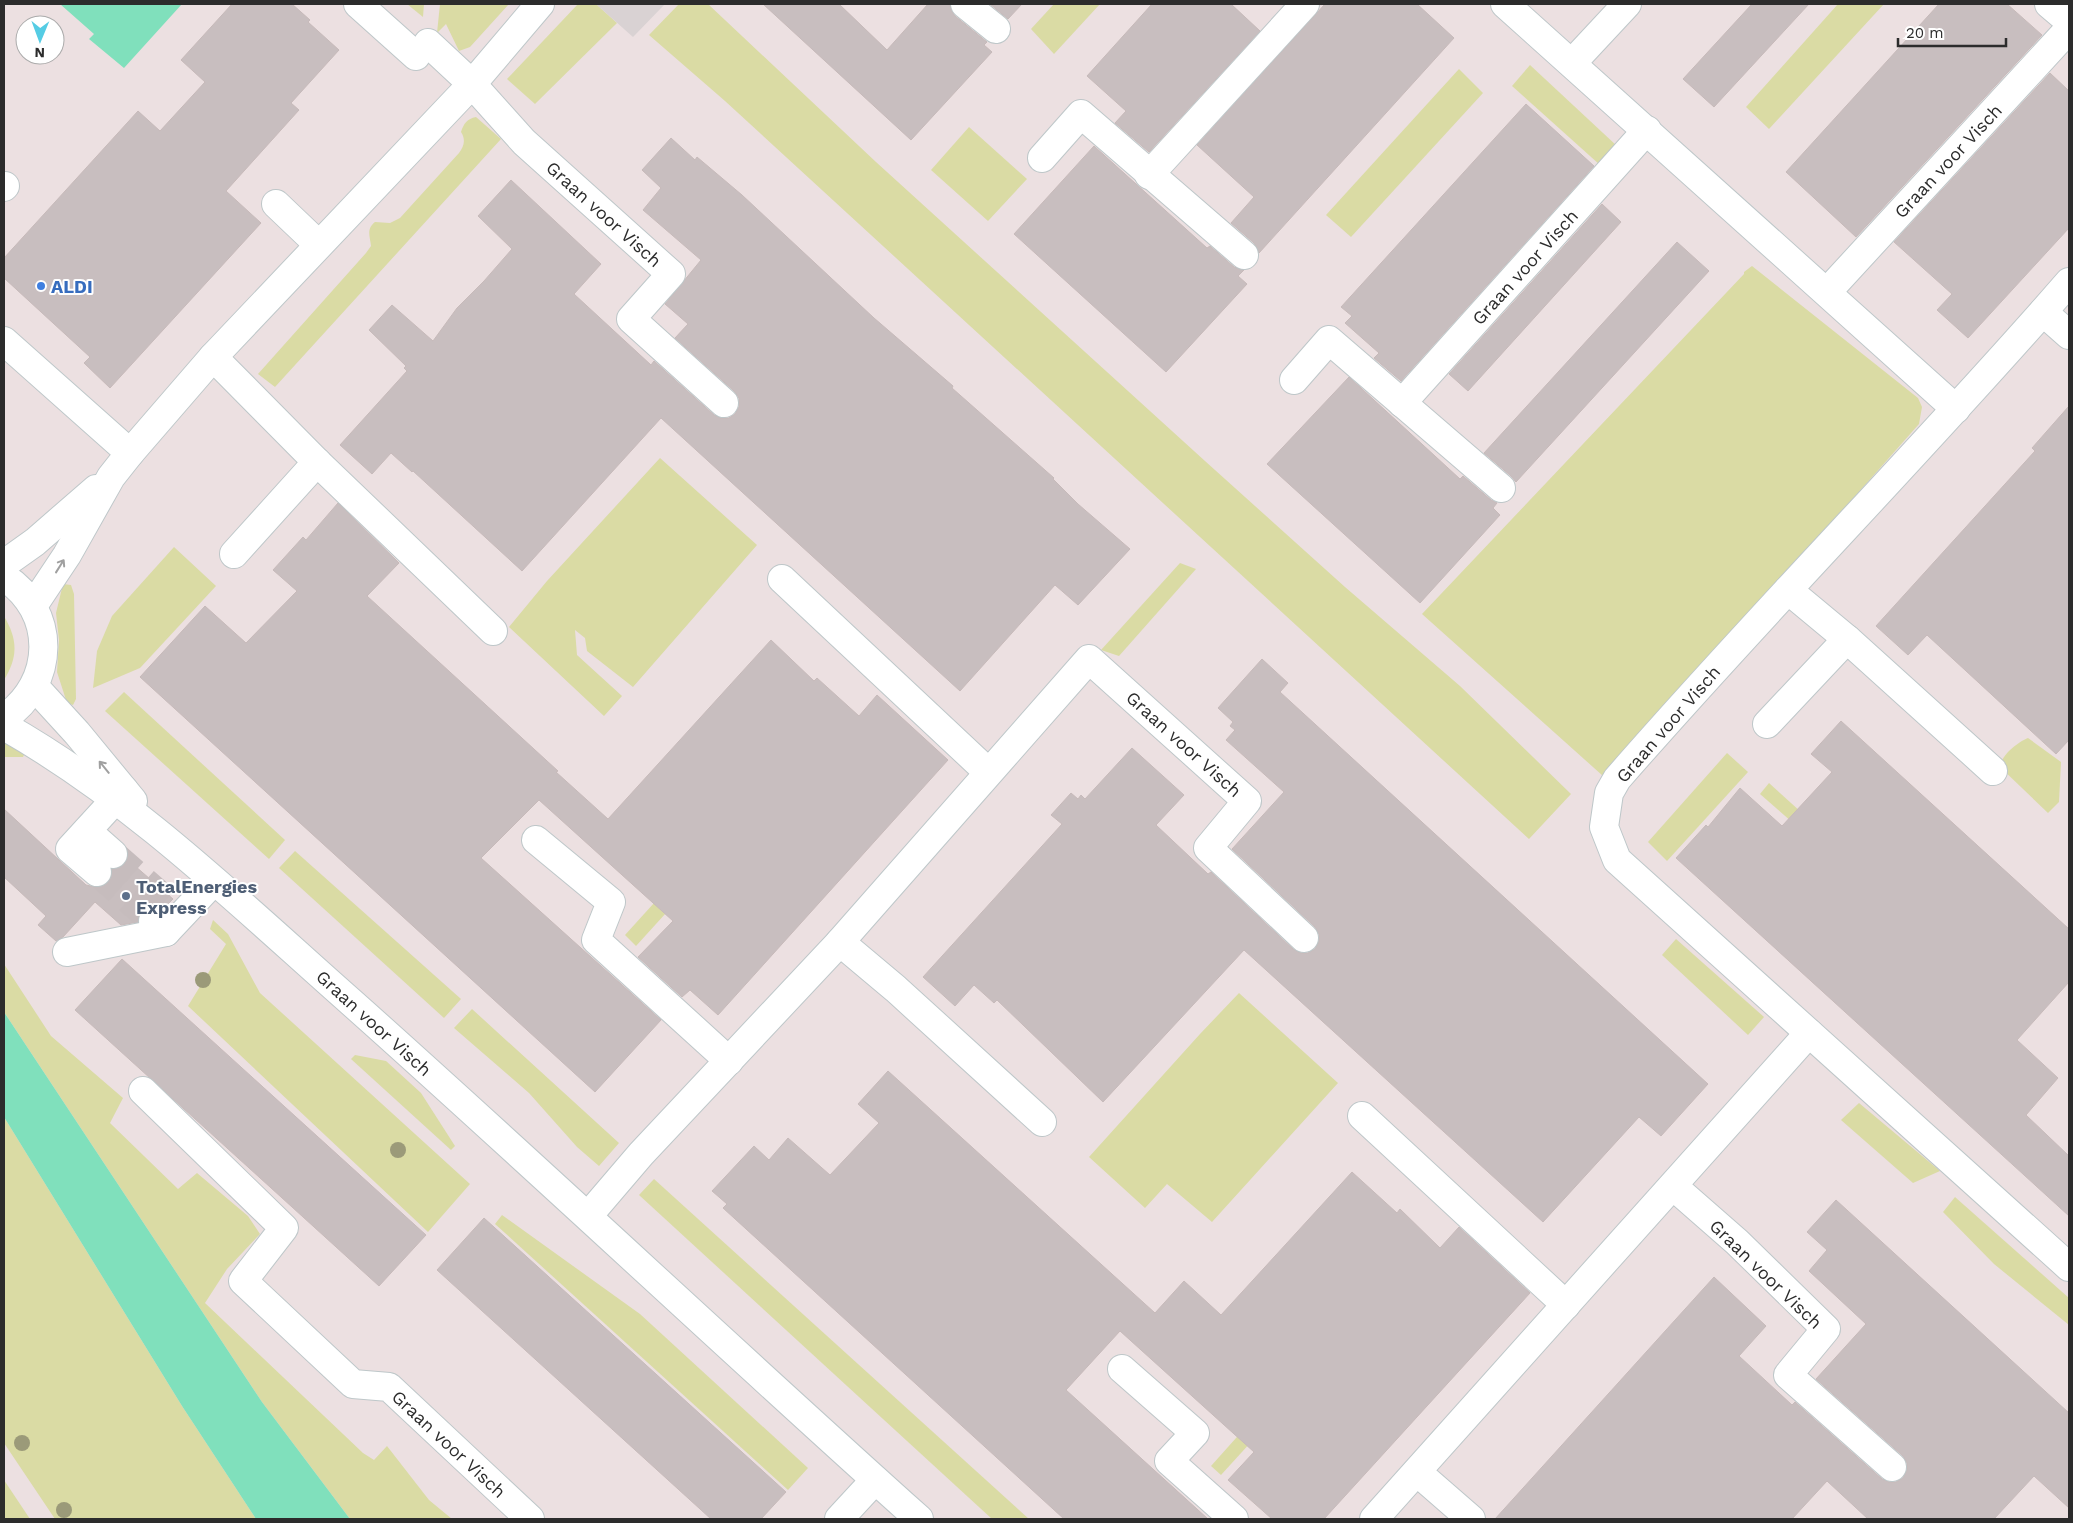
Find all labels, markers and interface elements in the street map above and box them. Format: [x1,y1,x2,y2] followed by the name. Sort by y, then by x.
[15,15,65,65] north arrow
[1898,15,2006,47] scale bar
[1906,24,1944,42] text: 20 m
[34,45,45,61] text: N
[1890,100,2006,222] street label: Graan voor Visch
[542,157,666,271] street label: Graan voor Visch
[1468,205,1582,329] street label: Graan voor Visch
[51,276,93,297] place label: ALDI
[35,280,47,292] marker: ALDI
[55,559,65,573] one-way arrow
[1612,661,1724,787] street label: Graan voor Visch
[1122,687,1246,801] street label: Graan voor Visch
[99,760,110,773] one-way arrow
[136,876,257,918] place label: TotalEnergies Express
[120,890,132,902] marker: TotalEnergies Express
[312,966,436,1080] street label: Graan voor Visch
[1706,1215,1826,1333] street label: Graan voor Visch
[388,1386,510,1502] street label: Graan voor Visch

